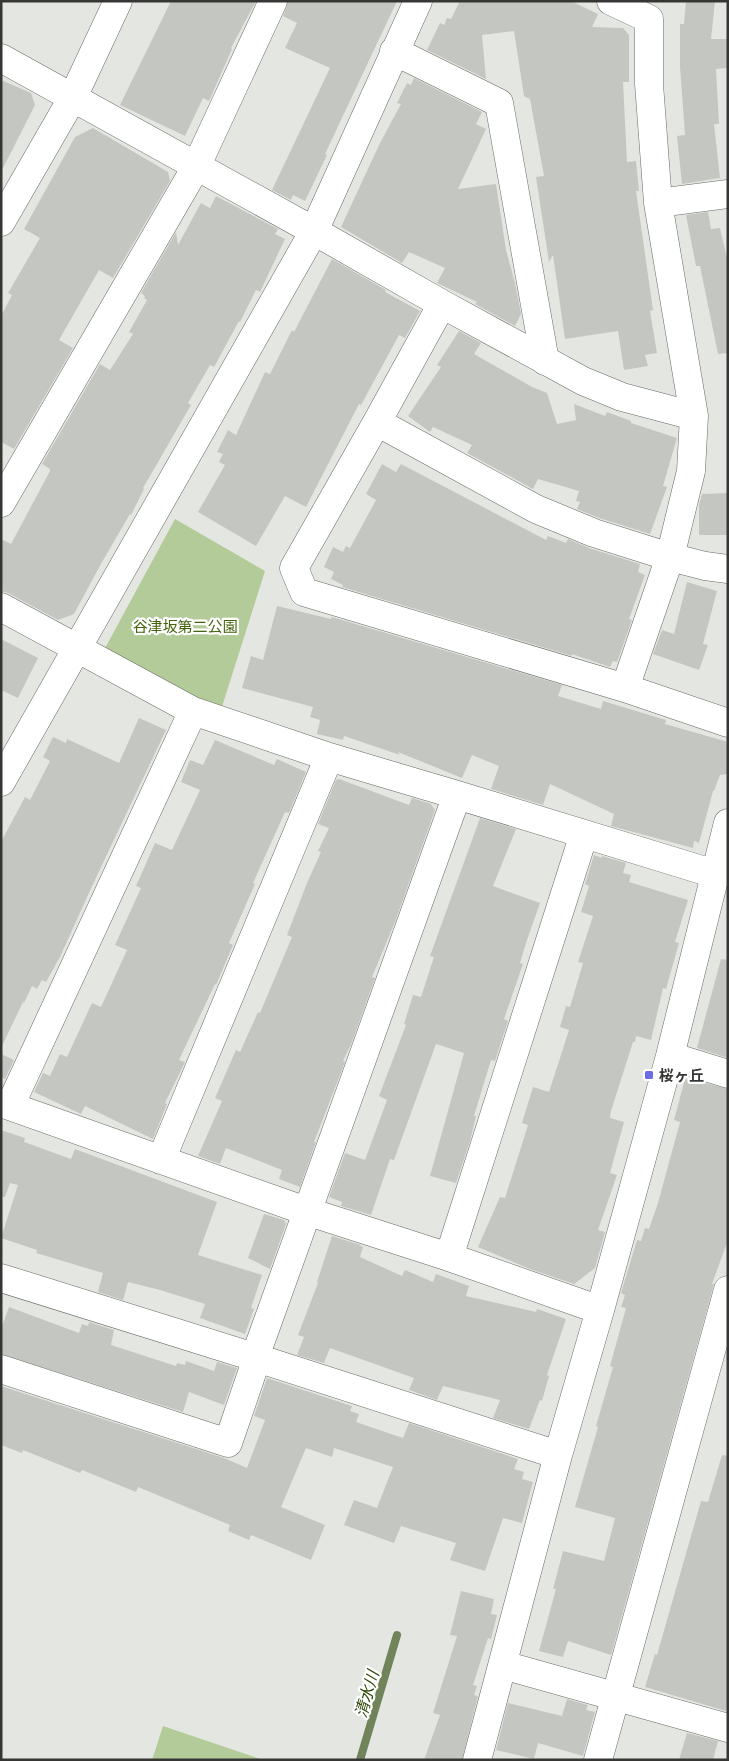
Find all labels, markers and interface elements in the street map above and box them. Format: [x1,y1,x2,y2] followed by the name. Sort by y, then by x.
[132,617,238,635] park label: 谷津坂第二公園
[659,1066,704,1084] place label: 桜ヶ丘
[643,1069,655,1081] marker: 桜ヶ丘
[350,1666,382,1720] water label: 清水川

